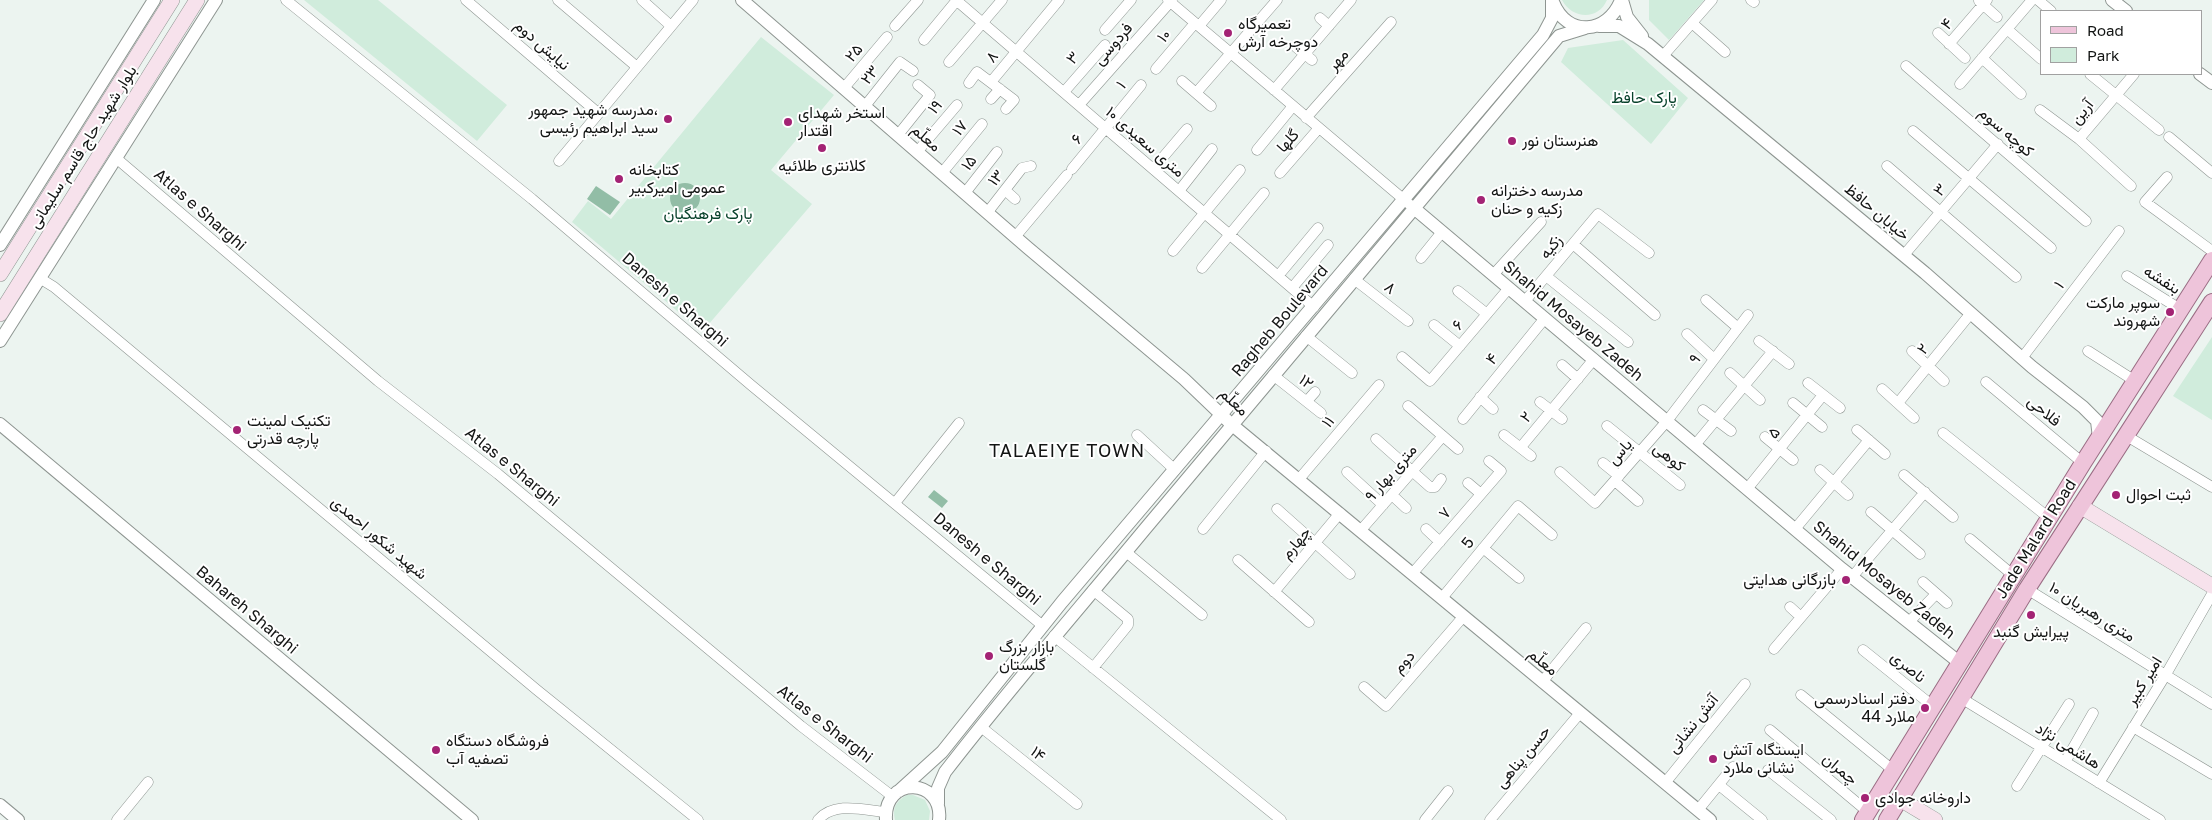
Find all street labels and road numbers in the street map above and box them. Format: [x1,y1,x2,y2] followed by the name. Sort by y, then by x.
[1937,14,1957,34] street label: ۴
[510,16,574,74] street label: نیایش دوم
[1089,19,1137,69] street label: فردوسی
[1153,25,1175,47] street label: ۱۰
[841,40,867,66] street label: ۲۵
[1323,45,1353,75] street label: مهر
[982,47,1002,67] street label: ۸
[1062,48,1084,68] street label: ۳
[25,62,141,232] street label: بلوار شهید حاج قاسم سلیمانی
[857,62,883,88] street label: ۲۳
[1112,77,1130,93] street label: ۱
[924,96,946,118] street label: ۱۹
[2066,96,2098,128] street label: آرین
[1102,102,1188,182] street label: ۱۰ متری سعیدی
[1975,103,2037,161] street label: کوچه سوم
[948,117,972,139] street label: ۱۷
[907,120,945,156] street label: معلّم
[1273,126,1303,156] street label: گلها
[1067,130,1087,148] street label: ۶
[957,152,981,174] street label: ۱۵
[150,165,250,255] street label: Atlas e Sharghi
[984,166,1008,190] street label: ۱۳
[1841,179,1913,245] street label: خیابان حافظ
[1929,180,1951,200] street label: ۳
[1536,231,1566,263] street label: زکیه
[618,249,732,351] street label: Danesh e Sharghi
[1499,257,1647,385] street label: Shahid Mosayeb Zadeh
[1228,261,1332,381] street label: Ragheb Boulevard
[2140,261,2184,299] street label: بنفشه
[2050,277,2068,293] street label: ۱
[1380,278,1400,298] street label: ۸
[1448,316,1468,334] street label: ۶
[1913,340,1933,358] street label: ۲
[1482,349,1502,369] street label: ۴
[1685,350,1705,368] street label: ۹
[1295,370,1317,394] street label: ۱۲
[1215,384,1253,420] street label: معلّم
[2023,391,2065,431] street label: فلاحی
[1516,408,1536,426] street label: ۲
[1318,412,1338,432] street label: ۱۱
[461,423,563,511] street label: Atlas e Sharghi
[1764,423,1784,443] street label: ۵
[1604,435,1636,469] street label: یاس
[1649,438,1689,476] street label: کوهی
[1361,440,1421,506] street label: ۹ متری بهار
[1992,476,2080,602] street label: Jade Malard Road
[327,492,431,584] street label: شهید شکور احمدی
[1435,503,1455,523] street label: ۷
[929,509,1045,609] street label: Danesh e Sharghi
[1809,517,1959,643] street label: Shahid Mosayeb Zadeh
[1277,523,1315,563] street label: چهارم
[1458,533,1478,553] street label: 5
[192,562,302,658] street label: Bahareh Sharghi
[2045,578,2139,646] street label: ۱۰ متری رهبریان
[1524,644,1562,680] street label: معلّم
[1389,647,1419,677] street label: دوم
[1887,647,1929,687] street label: ناصری
[2122,653,2166,709] street label: امیر کبیر
[774,681,876,767] street label: Atlas e Sharghi
[1663,691,1723,757] street label: آتش نشانی
[2032,718,2104,774] street label: هاشمی نژاد
[1491,722,1555,792] street label: حسن پناهی
[1027,742,1049,766] street label: ۱۴
[1819,749,1861,789] street label: چمران

